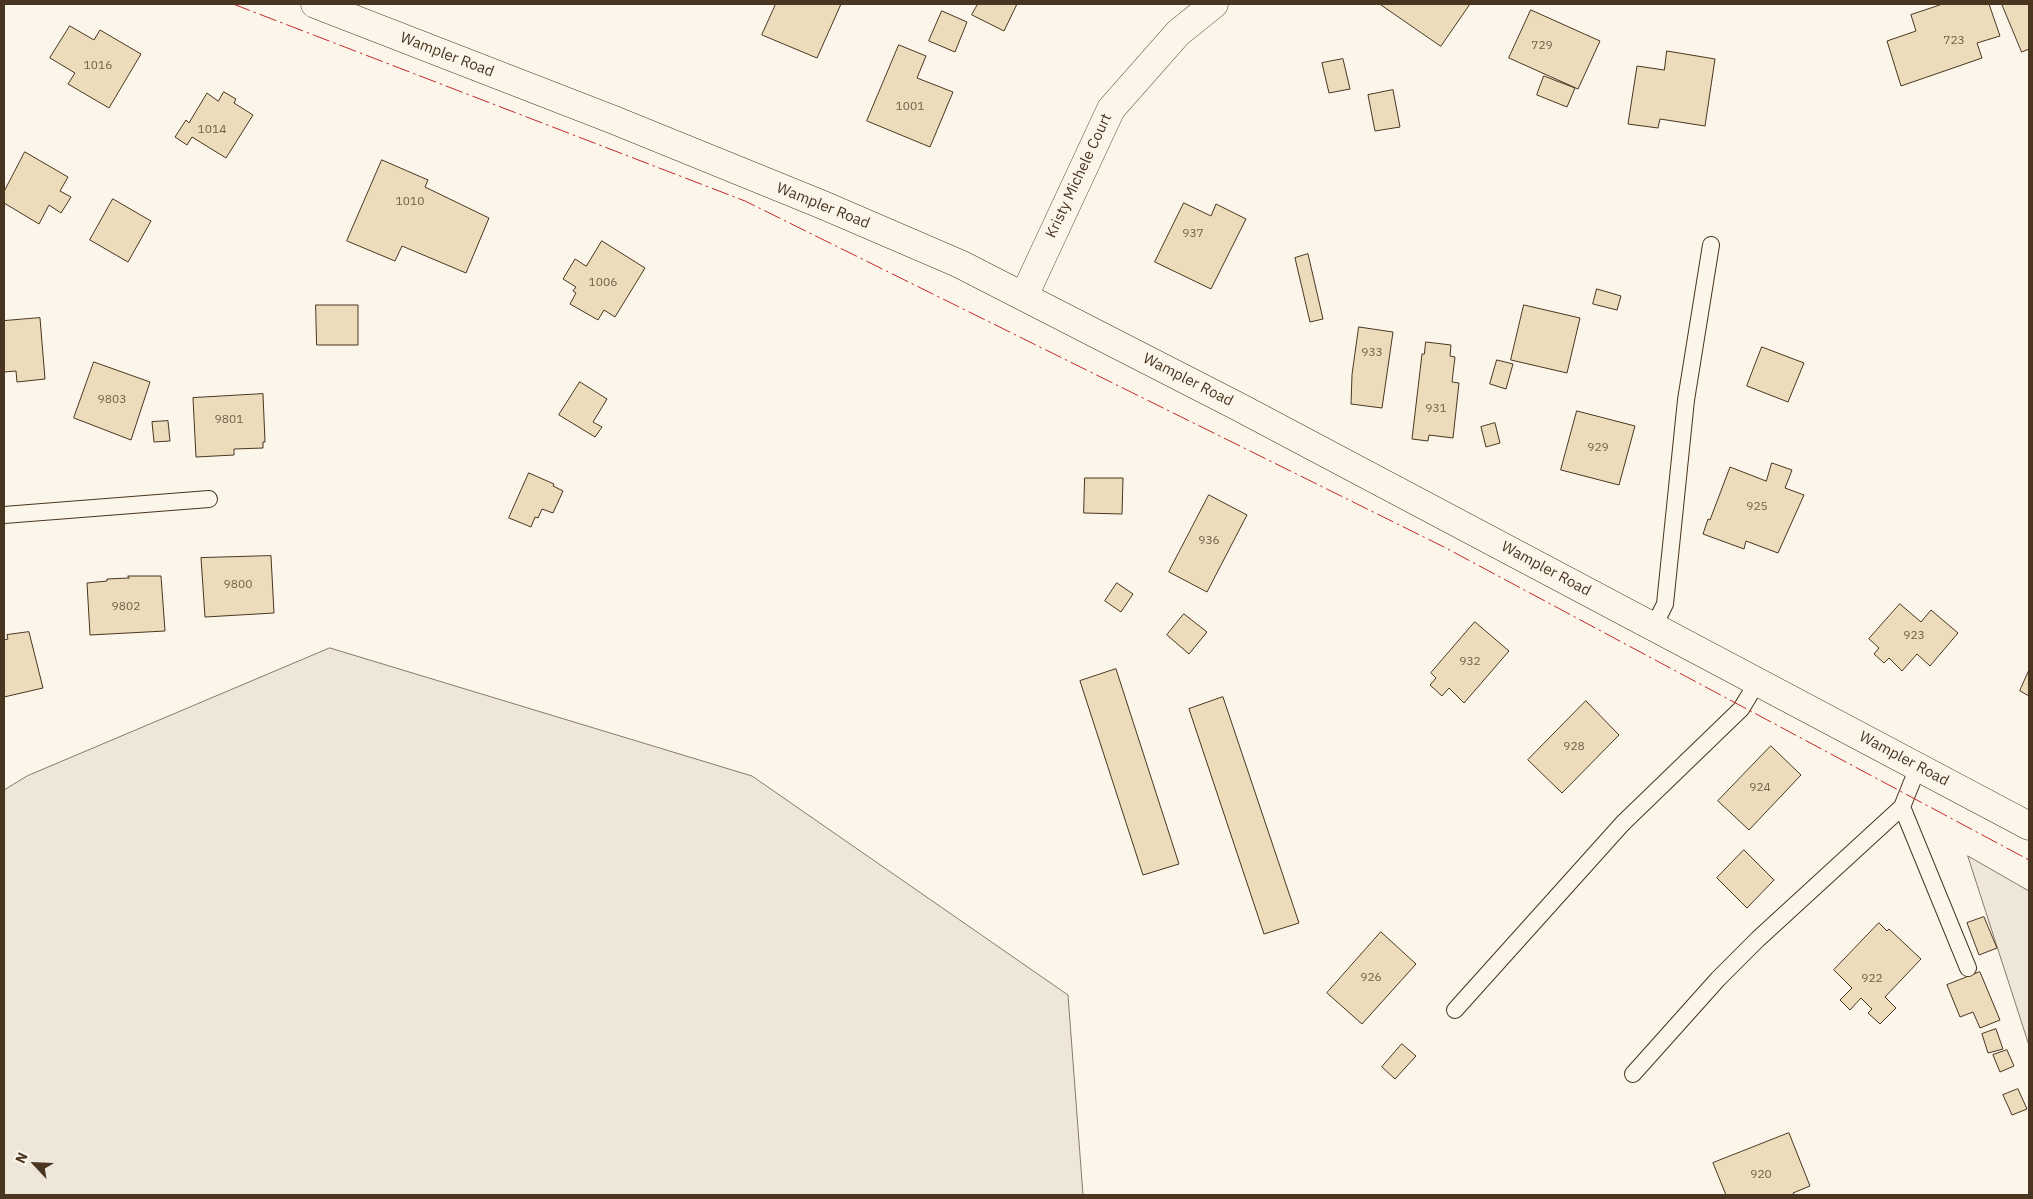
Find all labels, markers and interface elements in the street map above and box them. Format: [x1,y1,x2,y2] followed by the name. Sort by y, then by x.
[398,29,496,81] street label: Wampler Road
[1943,34,1965,48] house number: 723
[1531,39,1553,53] house number: 729
[84,59,112,73] house number: 1016
[896,100,924,114] house number: 1001
[1042,111,1116,241] street label: Kristy Michele Court
[198,123,226,137] house number: 1014
[774,179,872,233] street label: Wampler Road
[396,195,424,209] house number: 1010
[1182,227,1204,241] house number: 937
[589,276,617,290] house number: 1006
[1361,346,1383,360] house number: 933
[1140,350,1236,410] street label: Wampler Road
[98,393,126,407] house number: 9803
[1425,402,1447,416] house number: 931
[215,413,243,427] house number: 9801
[1587,441,1609,455] house number: 929
[1746,500,1768,514] house number: 925
[1198,534,1220,548] house number: 936
[1498,538,1594,600] street label: Wampler Road
[224,578,252,592] house number: 9800
[112,600,140,614] house number: 9802
[1903,629,1925,643] house number: 923
[1459,655,1481,669] house number: 932
[1856,728,1952,790] street label: Wampler Road
[1563,740,1585,754] house number: 928
[1749,781,1771,795] house number: 924
[1360,971,1382,985] house number: 926
[1861,972,1883,986] house number: 922
[10,1139,60,1189] north arrow
[11,1149,32,1166] text: N
[1750,1168,1772,1182] house number: 920

